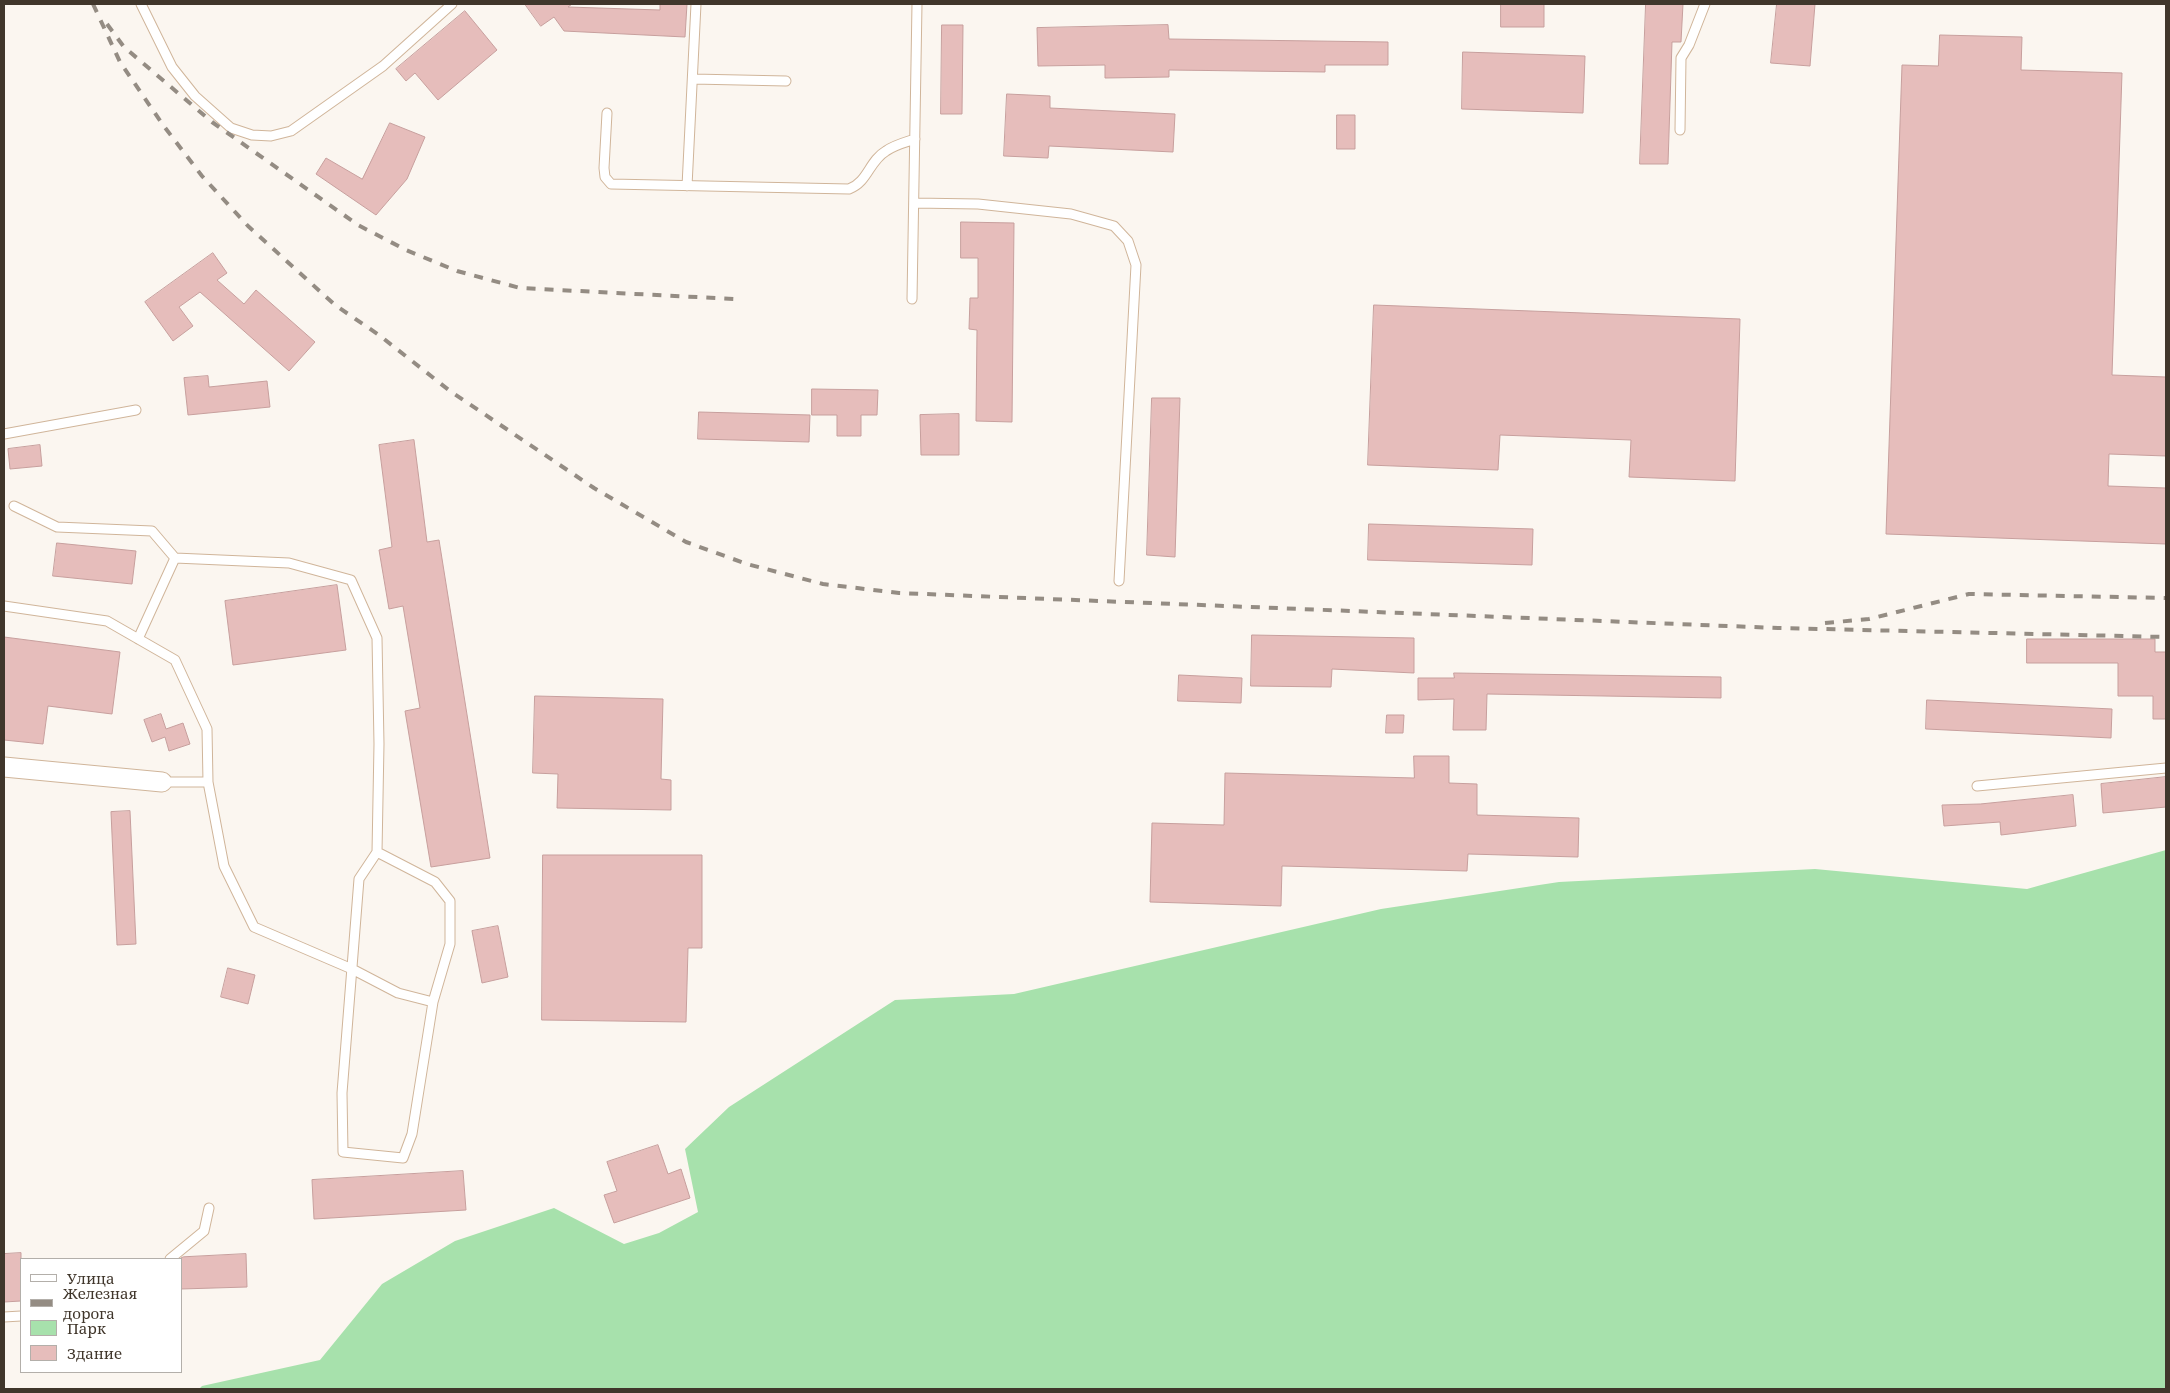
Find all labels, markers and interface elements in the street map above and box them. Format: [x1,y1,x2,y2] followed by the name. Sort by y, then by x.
[20,1258,182,1373] legend
[67,1268,115,1288] text: Улица
[63,1283,137,1323] text: Железная дорога
[67,1318,106,1338] text: Парк
[67,1343,122,1363] text: Здание

